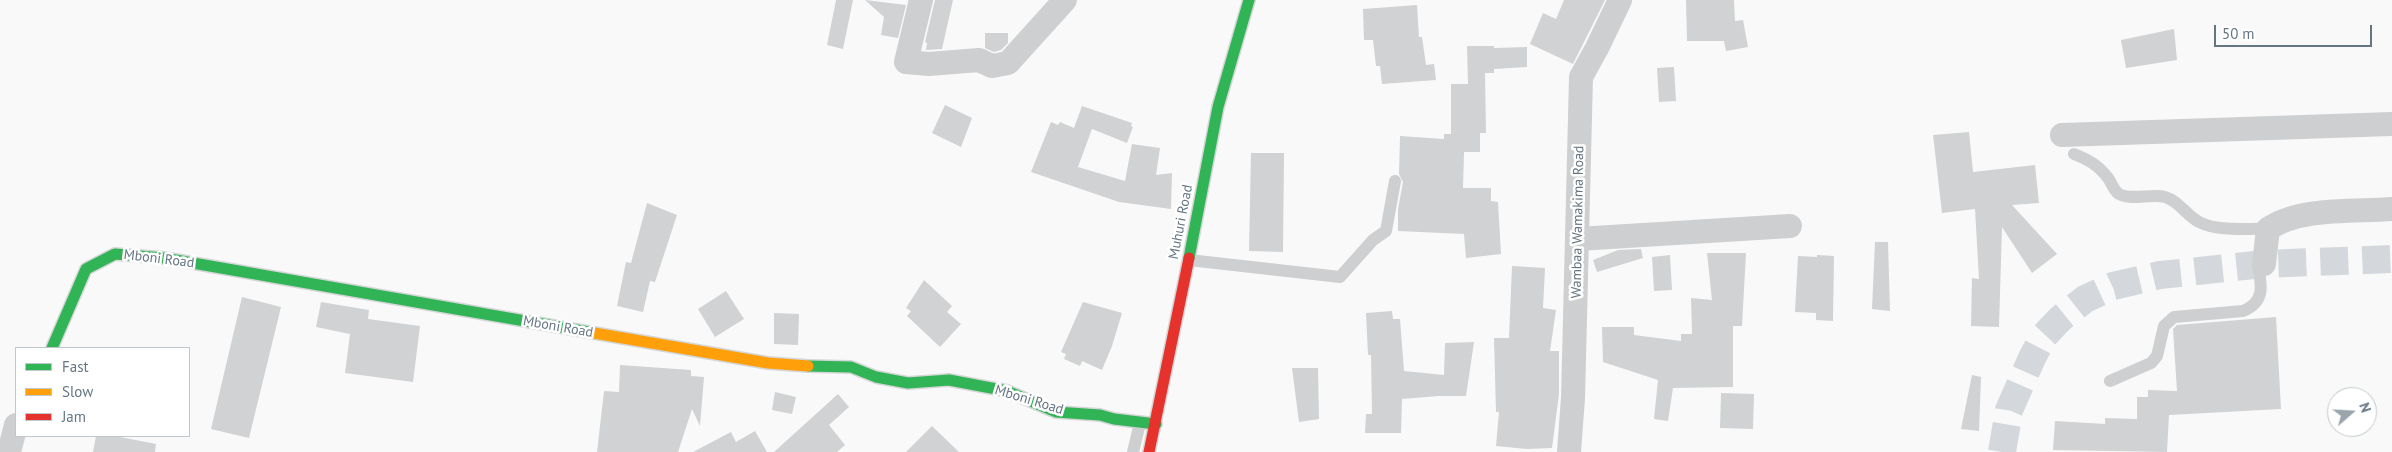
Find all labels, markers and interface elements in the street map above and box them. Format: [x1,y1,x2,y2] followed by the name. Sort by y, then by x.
[2217,15,2374,47] scale bar
[2222,24,2255,43] text: 50 m
[1568,145,1588,299] street label: Wambaa Wamakima Road
[1166,183,1196,261] street label: Muhuri Road
[123,246,195,272] street label: Mboni Road
[522,313,594,341] street label: Mboni Road
[15,347,190,437] legend
[62,357,89,376] text: Fast
[62,382,93,401] text: Slow
[993,382,1065,418] street label: Mboni Road
[2327,387,2377,437] north arrow
[2355,400,2375,415] text: N
[62,407,86,426] text: Jam

